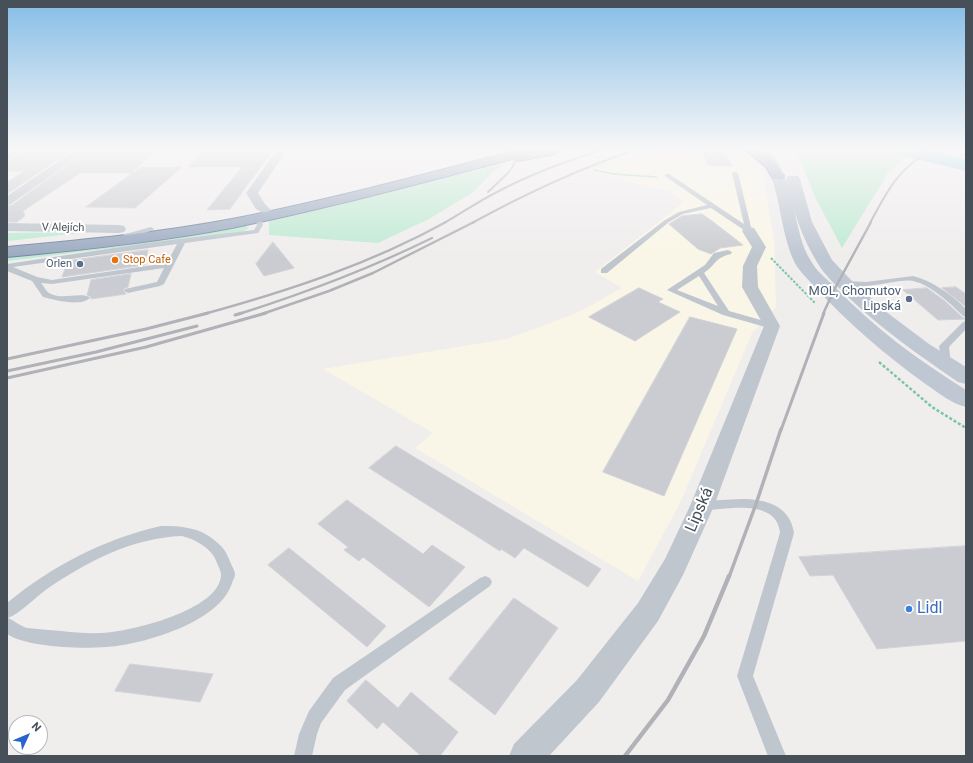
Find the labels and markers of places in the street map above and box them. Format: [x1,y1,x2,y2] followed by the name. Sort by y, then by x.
[123,253,171,267] place label: Stop Cafe
[110,255,120,265] marker: Stop Cafe
[46,257,72,271] place label: Orlen
[75,259,85,269] marker: Orlen
[809,284,901,315] place label: MOL, Chomutov Lipská
[904,294,914,304] marker: MOL, Chomutov Lipská
[917,599,942,619] place label: Lidl
[904,604,914,614] marker: Lidl

